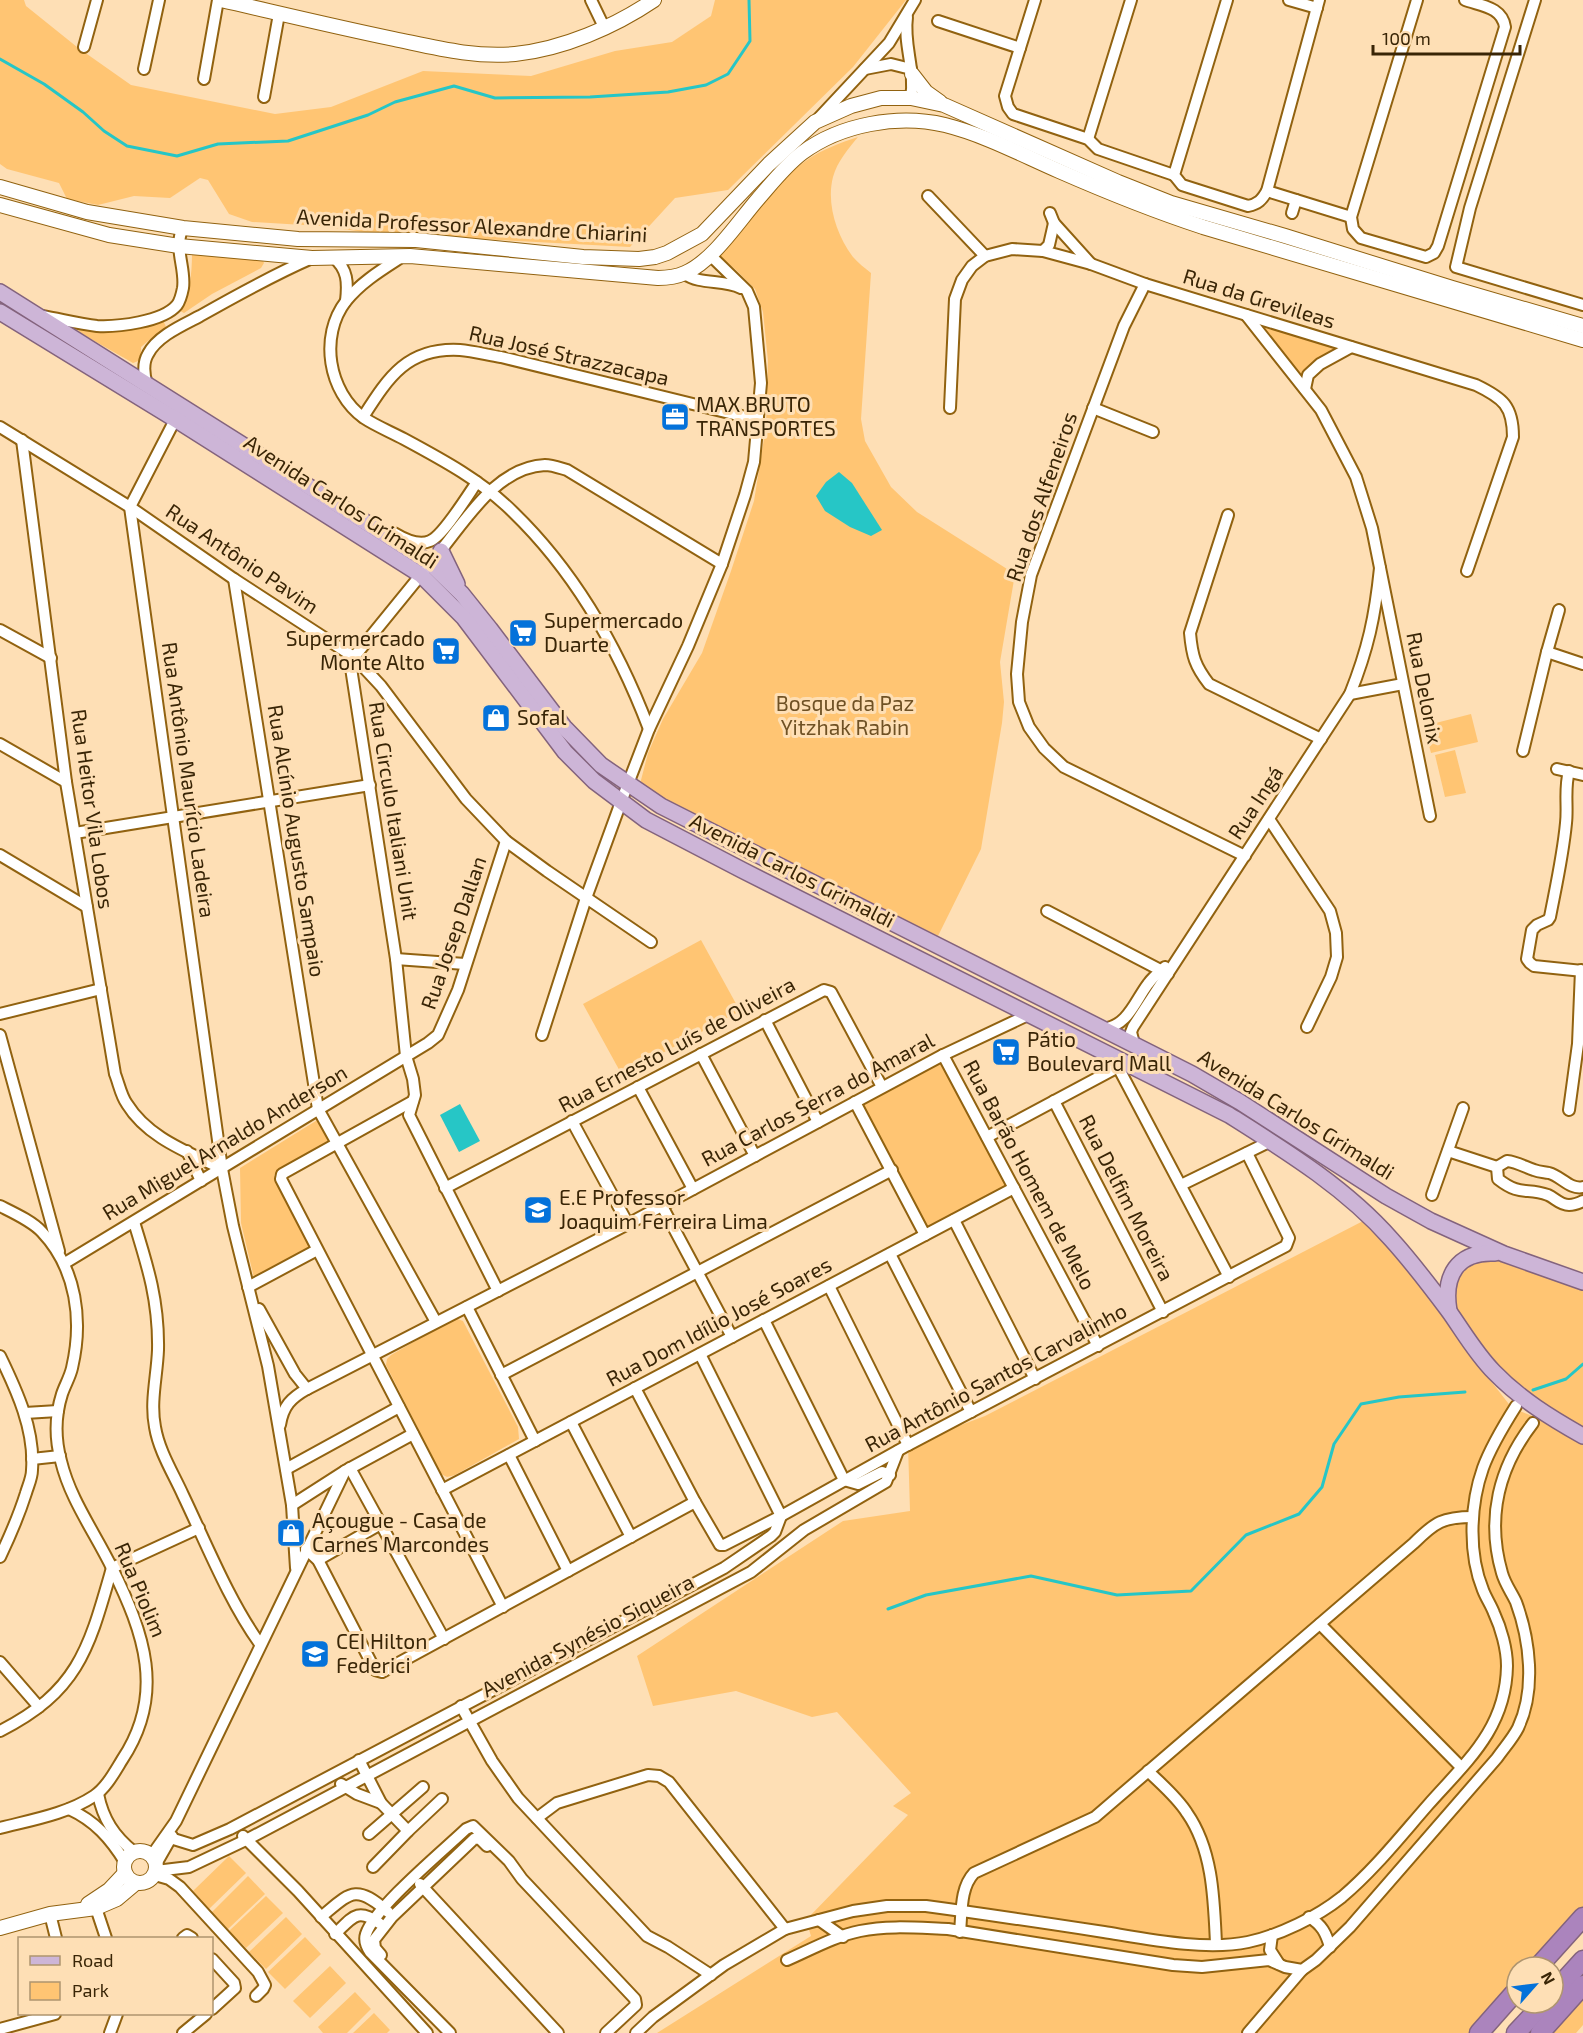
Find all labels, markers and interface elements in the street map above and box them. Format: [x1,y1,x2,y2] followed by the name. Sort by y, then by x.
[1373,18,1520,56] scale bar
[1382,27,1431,49] text: 100 m
[296,203,648,246] street label: Avenida Professor Alexandre Chiarini
[1180,263,1339,333] street label: Rua da Grevileas
[467,319,672,390] street label: Rua José Strazzacapa
[696,391,836,440] place label: MAX BRUTO TRANSPORTES
[659,401,691,433] office icon: MAX BRUTO TRANSPORTES
[1000,408,1081,585] street label: Rua dos Alfeneiros
[240,429,443,573] street label: Avenida Carlos Grimaldi
[162,498,324,618] street label: Rua Antônio Pavim
[544,607,683,656] place label: Supermercado Duarte
[507,617,539,649] supermarket icon: Supermercado Duarte
[286,625,425,674] place label: Supermercado Monte Alto
[1402,630,1449,746] street label: Rua Delonix
[430,635,462,667] supermarket icon: Supermercado Monte Alto
[158,640,221,919] street label: Rua Antônio Maurício Ladeira
[776,690,914,739] park label: Bosque da Paz Yitzhak Rabin
[365,700,424,922] street label: Rua Circulo Italiani Unit
[480,702,512,734] shop icon: Sofal
[264,703,331,979] street label: Rua Alcínio Augusto Sampaio
[517,704,567,729] place label: Sofal
[67,707,120,910] street label: Rua Heitor Vila Lobos
[1222,761,1288,843] street label: Rua Ingá
[686,807,899,932] street label: Avenida Carlos Grimaldi
[415,853,490,1012] street label: Rua Josep Dallan
[554,971,799,1117] street label: Rua Ernesto Luís de Oliveira
[697,1026,939,1171] street label: Rua Carlos Serra do Amaral
[1027,1026,1172,1075] place label: Pátio Boulevard Mall
[990,1036,1022,1068] supermarket icon: Pátio Boulevard Mall
[1194,1043,1399,1184] street label: Avenida Carlos Grimaldi
[959,1055,1102,1294] street label: Rua Barão Homem de Melo
[97,1059,351,1225] street label: Rua Miguel Arnaldo Anderson
[1075,1110,1180,1285] street label: Rua Delfim Moreira
[559,1184,768,1233] place label: E.E Professor Joaquim Ferreira Lima
[522,1194,554,1226] school or university icon: E.E Professor Joaquim Ferreira Lima
[601,1251,835,1391] street label: Rua Dom Idílio José Soares
[860,1297,1130,1456] street label: Rua Antônio Santos Carvalinho
[312,1507,489,1556] place label: Açougue - Casa de Carnes Marcondes
[275,1517,307,1549] shop icon: Açougue - Casa de Carnes Marcondes
[110,1538,173,1641] street label: Rua Piolim
[477,1568,698,1701] street label: Avenida Synésio Siqueira
[336,1628,427,1677] place label: CEI Hilton Federici
[299,1638,331,1670] school or university icon: CEI Hilton Federici
[18,1937,213,2015] legend
[72,1949,113,1971] text: Road
[1505,1955,1565,2015] north arrow
[1538,1968,1560,1987] text: N
[72,1979,109,2001] text: Park

